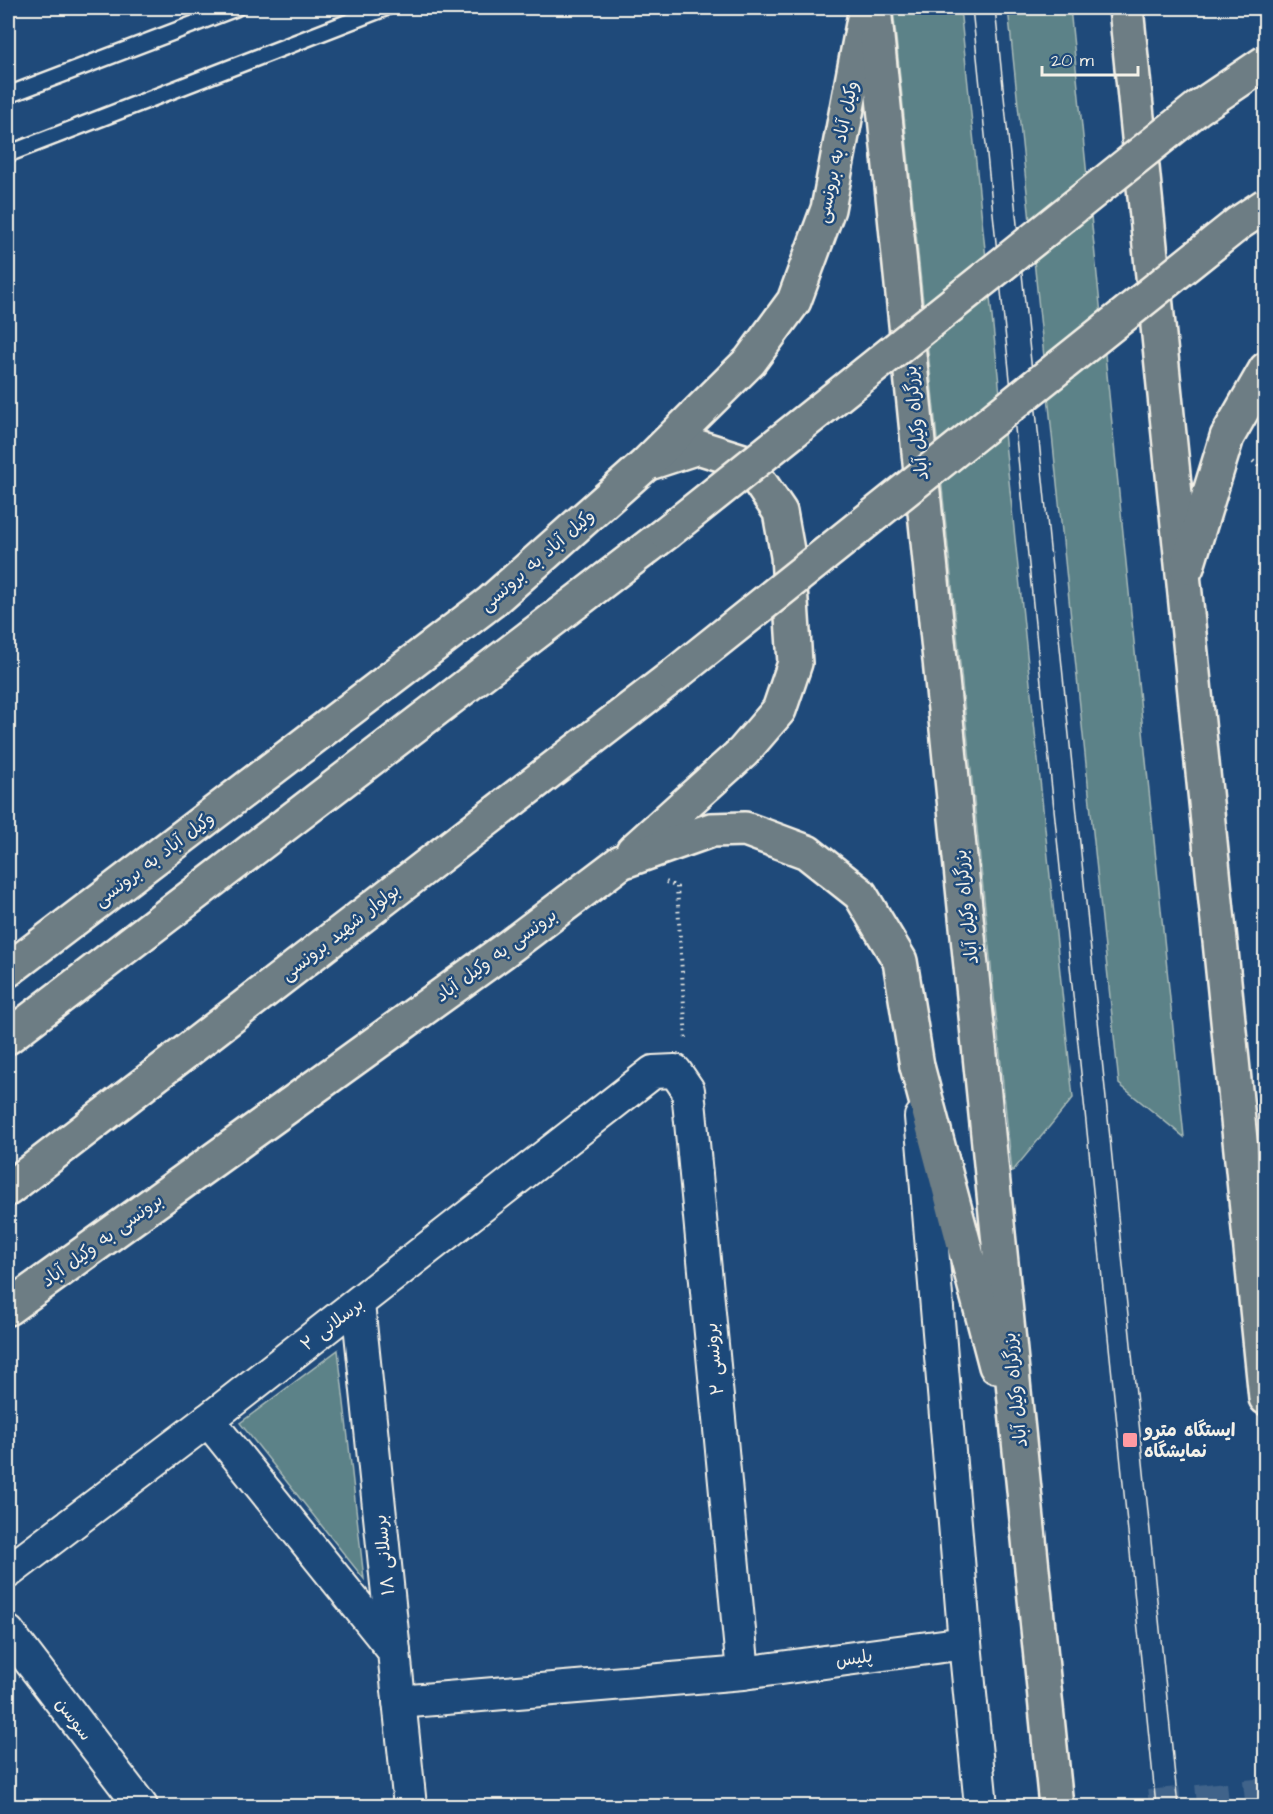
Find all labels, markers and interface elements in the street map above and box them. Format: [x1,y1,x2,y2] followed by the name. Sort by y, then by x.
[1042,39,1138,77] scale bar
[1051,48,1094,73] text: 20 m
[810,79,865,225] street label: وکیل آباد به برونسی
[898,364,935,482] street label: بزرگراه وکیل آباد
[475,503,600,617] street label: وکیل آباد به برونسی
[89,806,220,913] street label: وکیل آباد به برونسی
[948,848,985,966] street label: بزرگراه وکیل آباد
[276,878,405,987] street label: بولوار شهید برونسی
[430,903,562,1008] street label: برونسی به وکیل آباد
[36,1188,168,1293] street label: برونسی به وکیل آباد
[295,1292,369,1357] street label: برسلانی ۲
[699,1322,730,1396] street label: برونسی ۲
[997,1331,1034,1449] street label: بزرگراه وکیل آباد
[1142,1418,1235,1464] place label: ایستگاه مترو نمایشگاه
[1121,1431,1139,1449] marker: ایستگاه مترو نمایشگاه
[368,1513,401,1597] street label: برسلانی ۱۸
[834,1644,874,1673] street label: پلیس
[49,1693,98,1746] street label: سوسن

